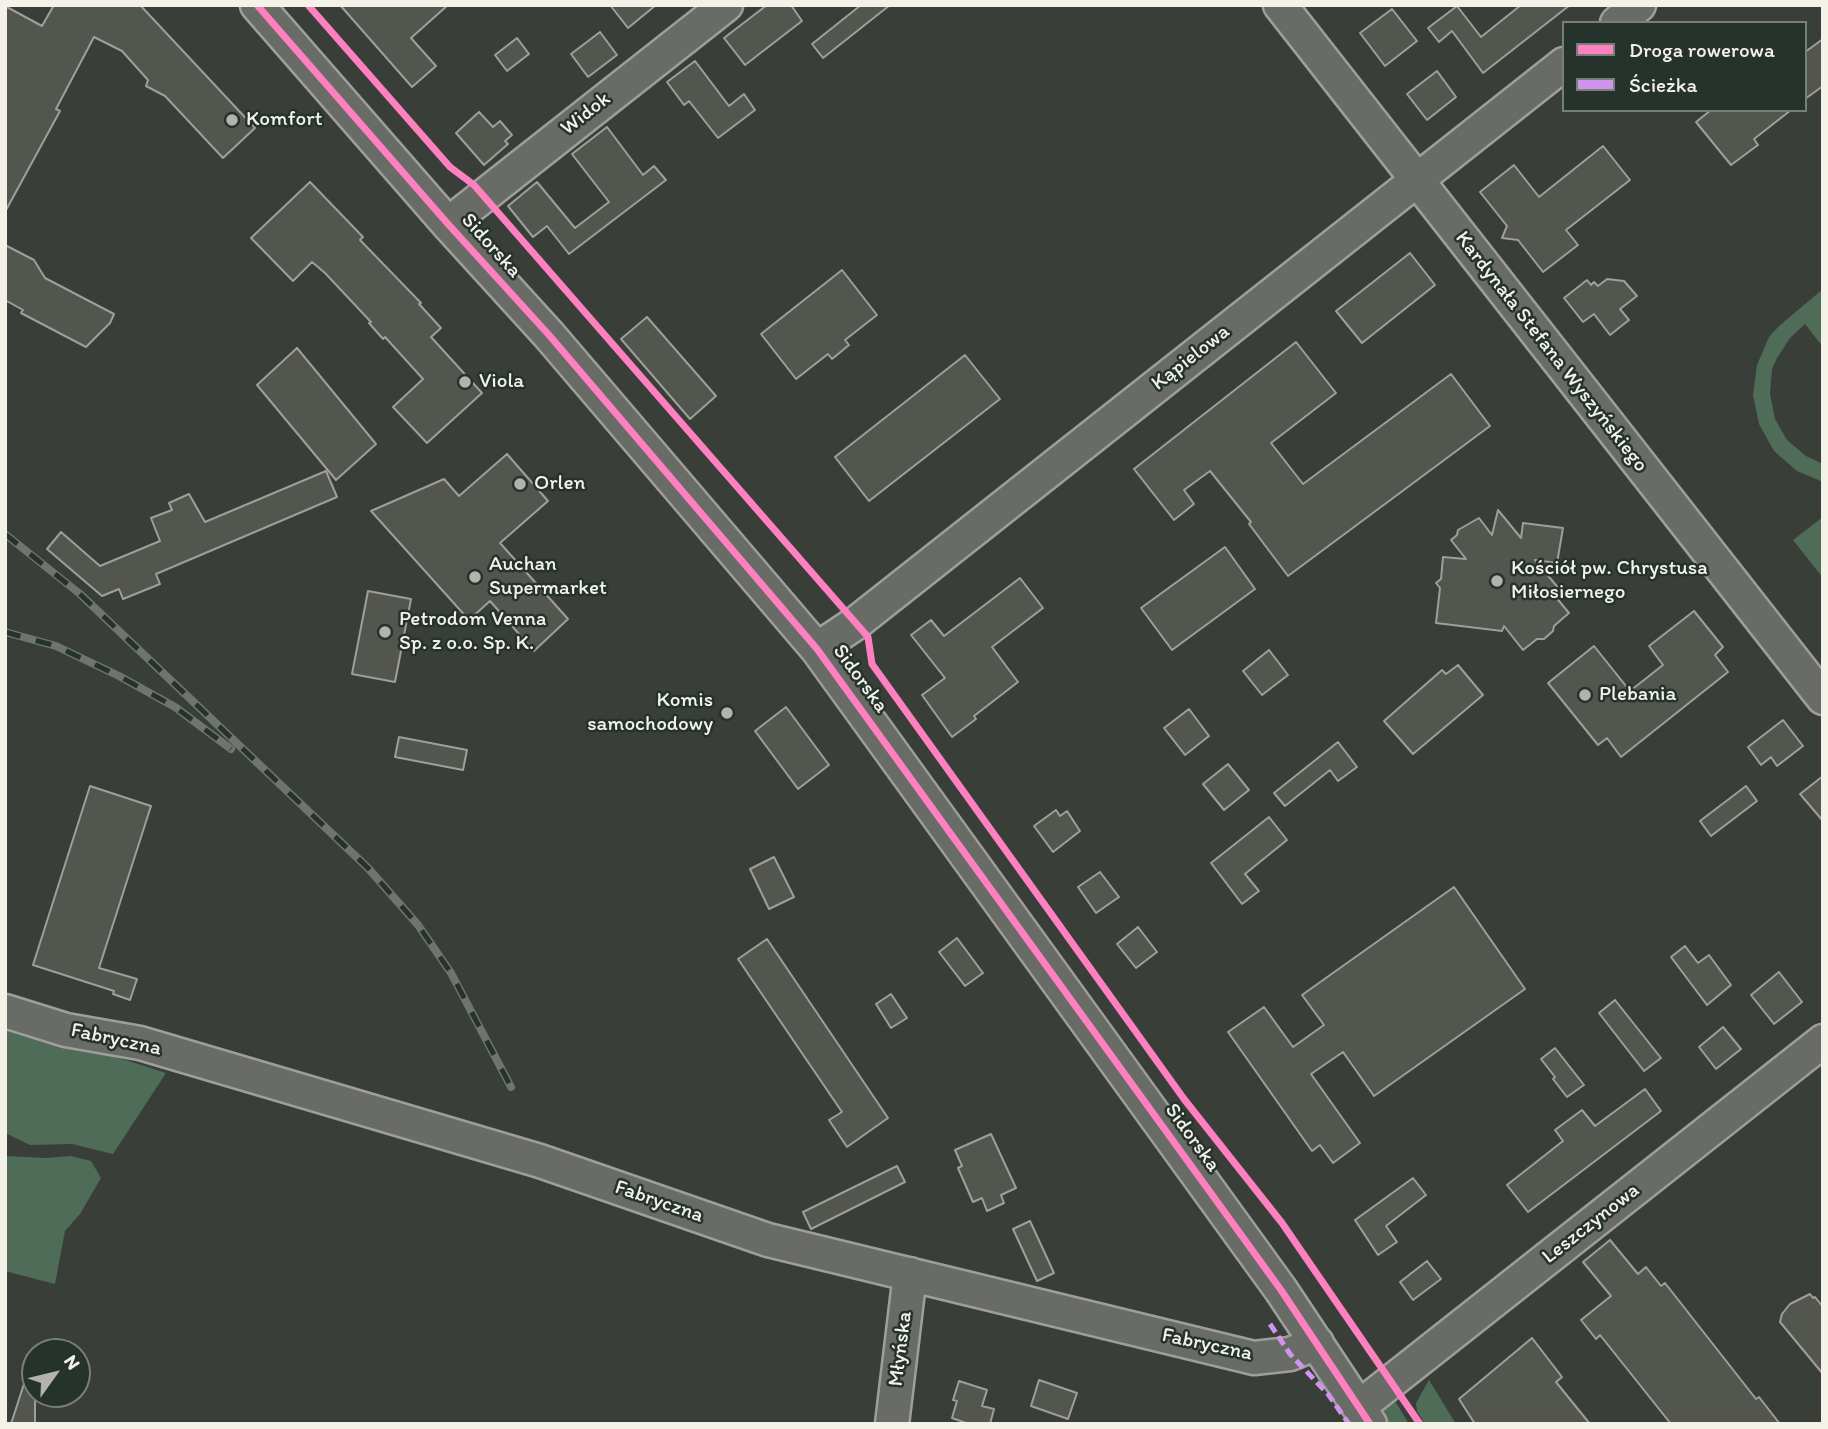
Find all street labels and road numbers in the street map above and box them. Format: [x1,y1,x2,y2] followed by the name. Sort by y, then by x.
[556,87,616,141] street label: Widok
[455,208,527,284] street label: Sidorska
[1449,227,1653,477] street label: Kardynała Stefana Wyszyńskiego
[1147,320,1235,396] street label: Kąpielowa
[827,640,893,718] street label: Sidorska
[68,1018,164,1062] street label: Fabryczna
[1159,1099,1225,1177] street label: Sidorska
[611,1175,707,1229] street label: Fabryczna
[1537,1178,1645,1270] street label: Leszczynowa
[884,1310,918,1388] street label: Młyńska
[1159,1323,1255,1367] street label: Fabryczna

